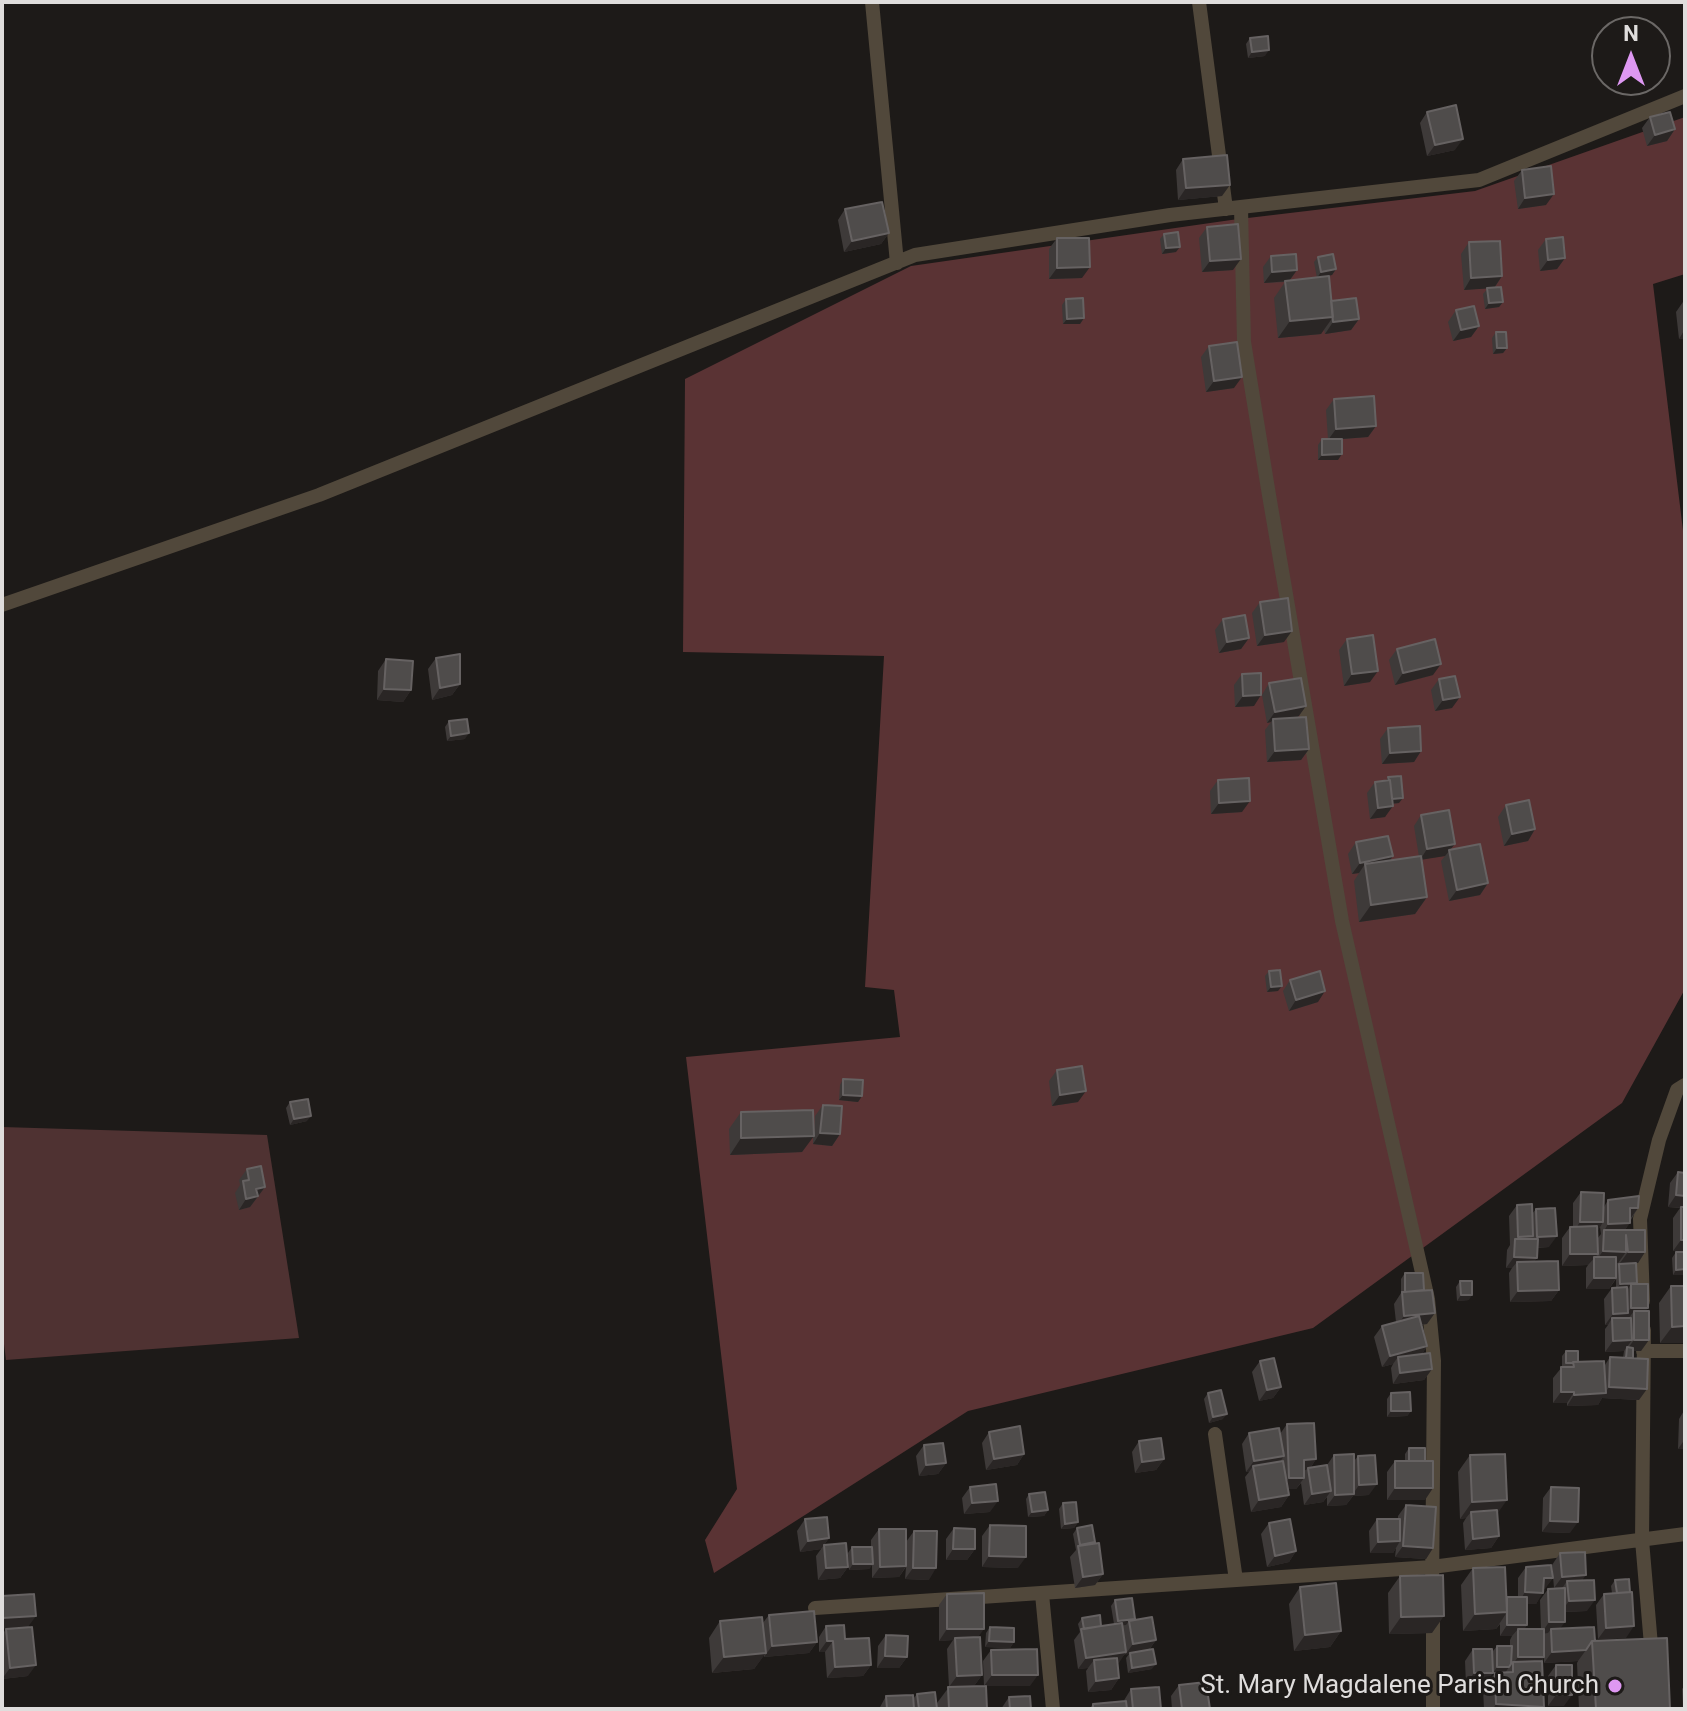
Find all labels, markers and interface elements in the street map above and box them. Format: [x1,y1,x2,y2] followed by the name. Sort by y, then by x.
[1591,16,1671,96] north arrow
[1623,21,1639,46] text: N
[1200,1670,1599,1702] place label: St. Mary Magdalene Parish Church
[1606,1677,1624,1695] marker: St. Mary Magdalene Parish Church

